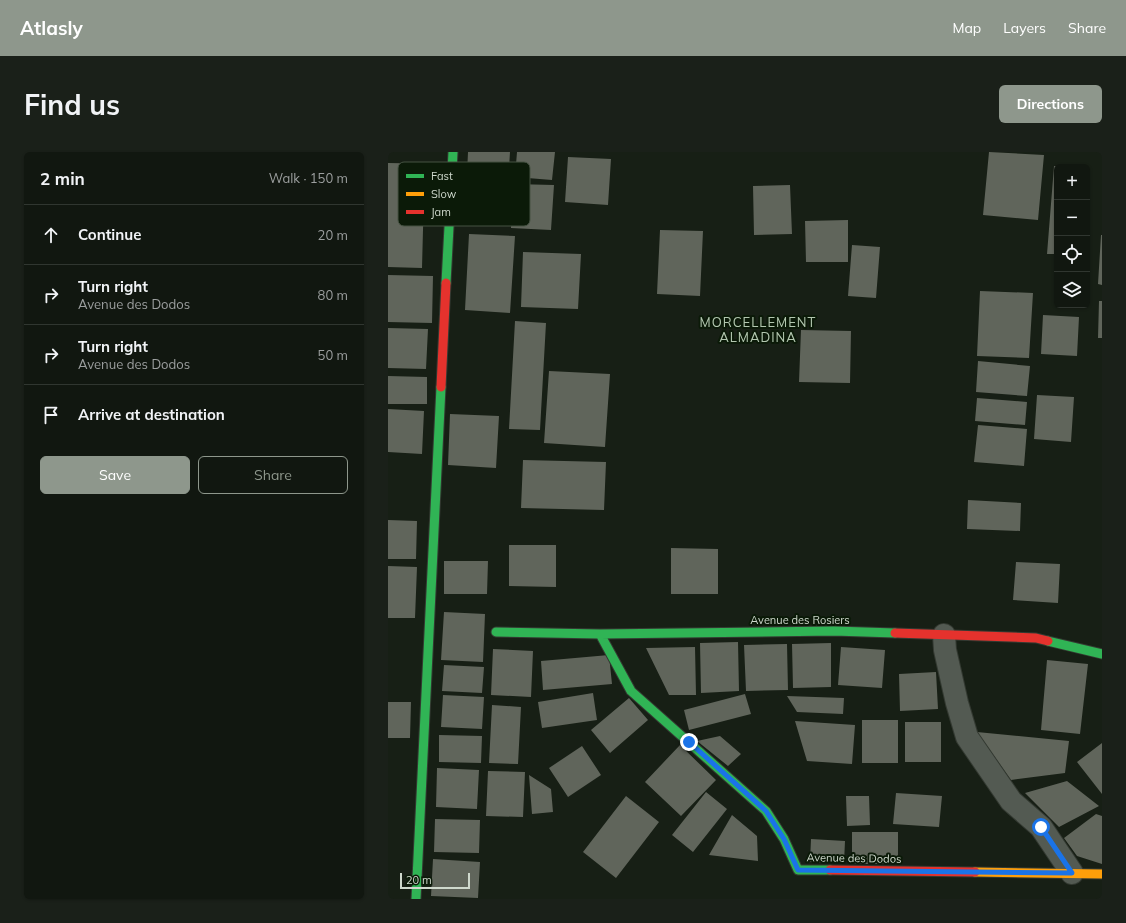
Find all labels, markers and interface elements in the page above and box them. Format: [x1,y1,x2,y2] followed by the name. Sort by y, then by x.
[20,16,83,40] text: Atlasly
[952,19,981,37] text: Map
[1003,19,1046,37] text: Layers
[1068,19,1106,37] text: Share
[999,85,1102,123] button: Directions
[24,87,120,122] text: Find us
[398,162,530,226] legend
[1054,164,1090,308] map controls
[1054,164,1090,200] button: +
[40,168,85,189] text: 2 min
[431,169,453,183] text: Fast
[269,170,348,186] text: Walk · 150 m
[431,187,457,201] text: Slow
[1054,200,1090,236] button: −
[431,205,451,219] text: Jam
[40,224,62,246] icon: ahead
[78,225,141,244] text: Continue
[318,227,348,243] text: 20 m
[1054,236,1090,272] button: locate
[1054,272,1090,308] button: layers
[78,277,148,296] text: Turn right
[40,284,62,306] icon: right
[318,287,348,303] text: 80 m
[78,296,190,312] text: Avenue des Dodos
[700,314,816,345] district label: MORCELLEMENT ALMADINA
[78,337,148,356] text: Turn right
[40,344,62,366] icon: right
[318,347,348,363] text: 50 m
[78,356,190,372] text: Avenue des Dodos
[40,404,62,426] icon: arrive
[78,405,225,424] text: Arrive at destination
[40,456,190,494] button: Save
[198,456,348,494] button: Share
[750,613,850,627] street label: Avenue des Rosiers
[680,733,698,751] route end
[1032,818,1050,836] route start
[806,850,902,866] street label: Avenue des Dodos
[400,871,470,890] scale bar
[406,873,432,887] text: 20 m

